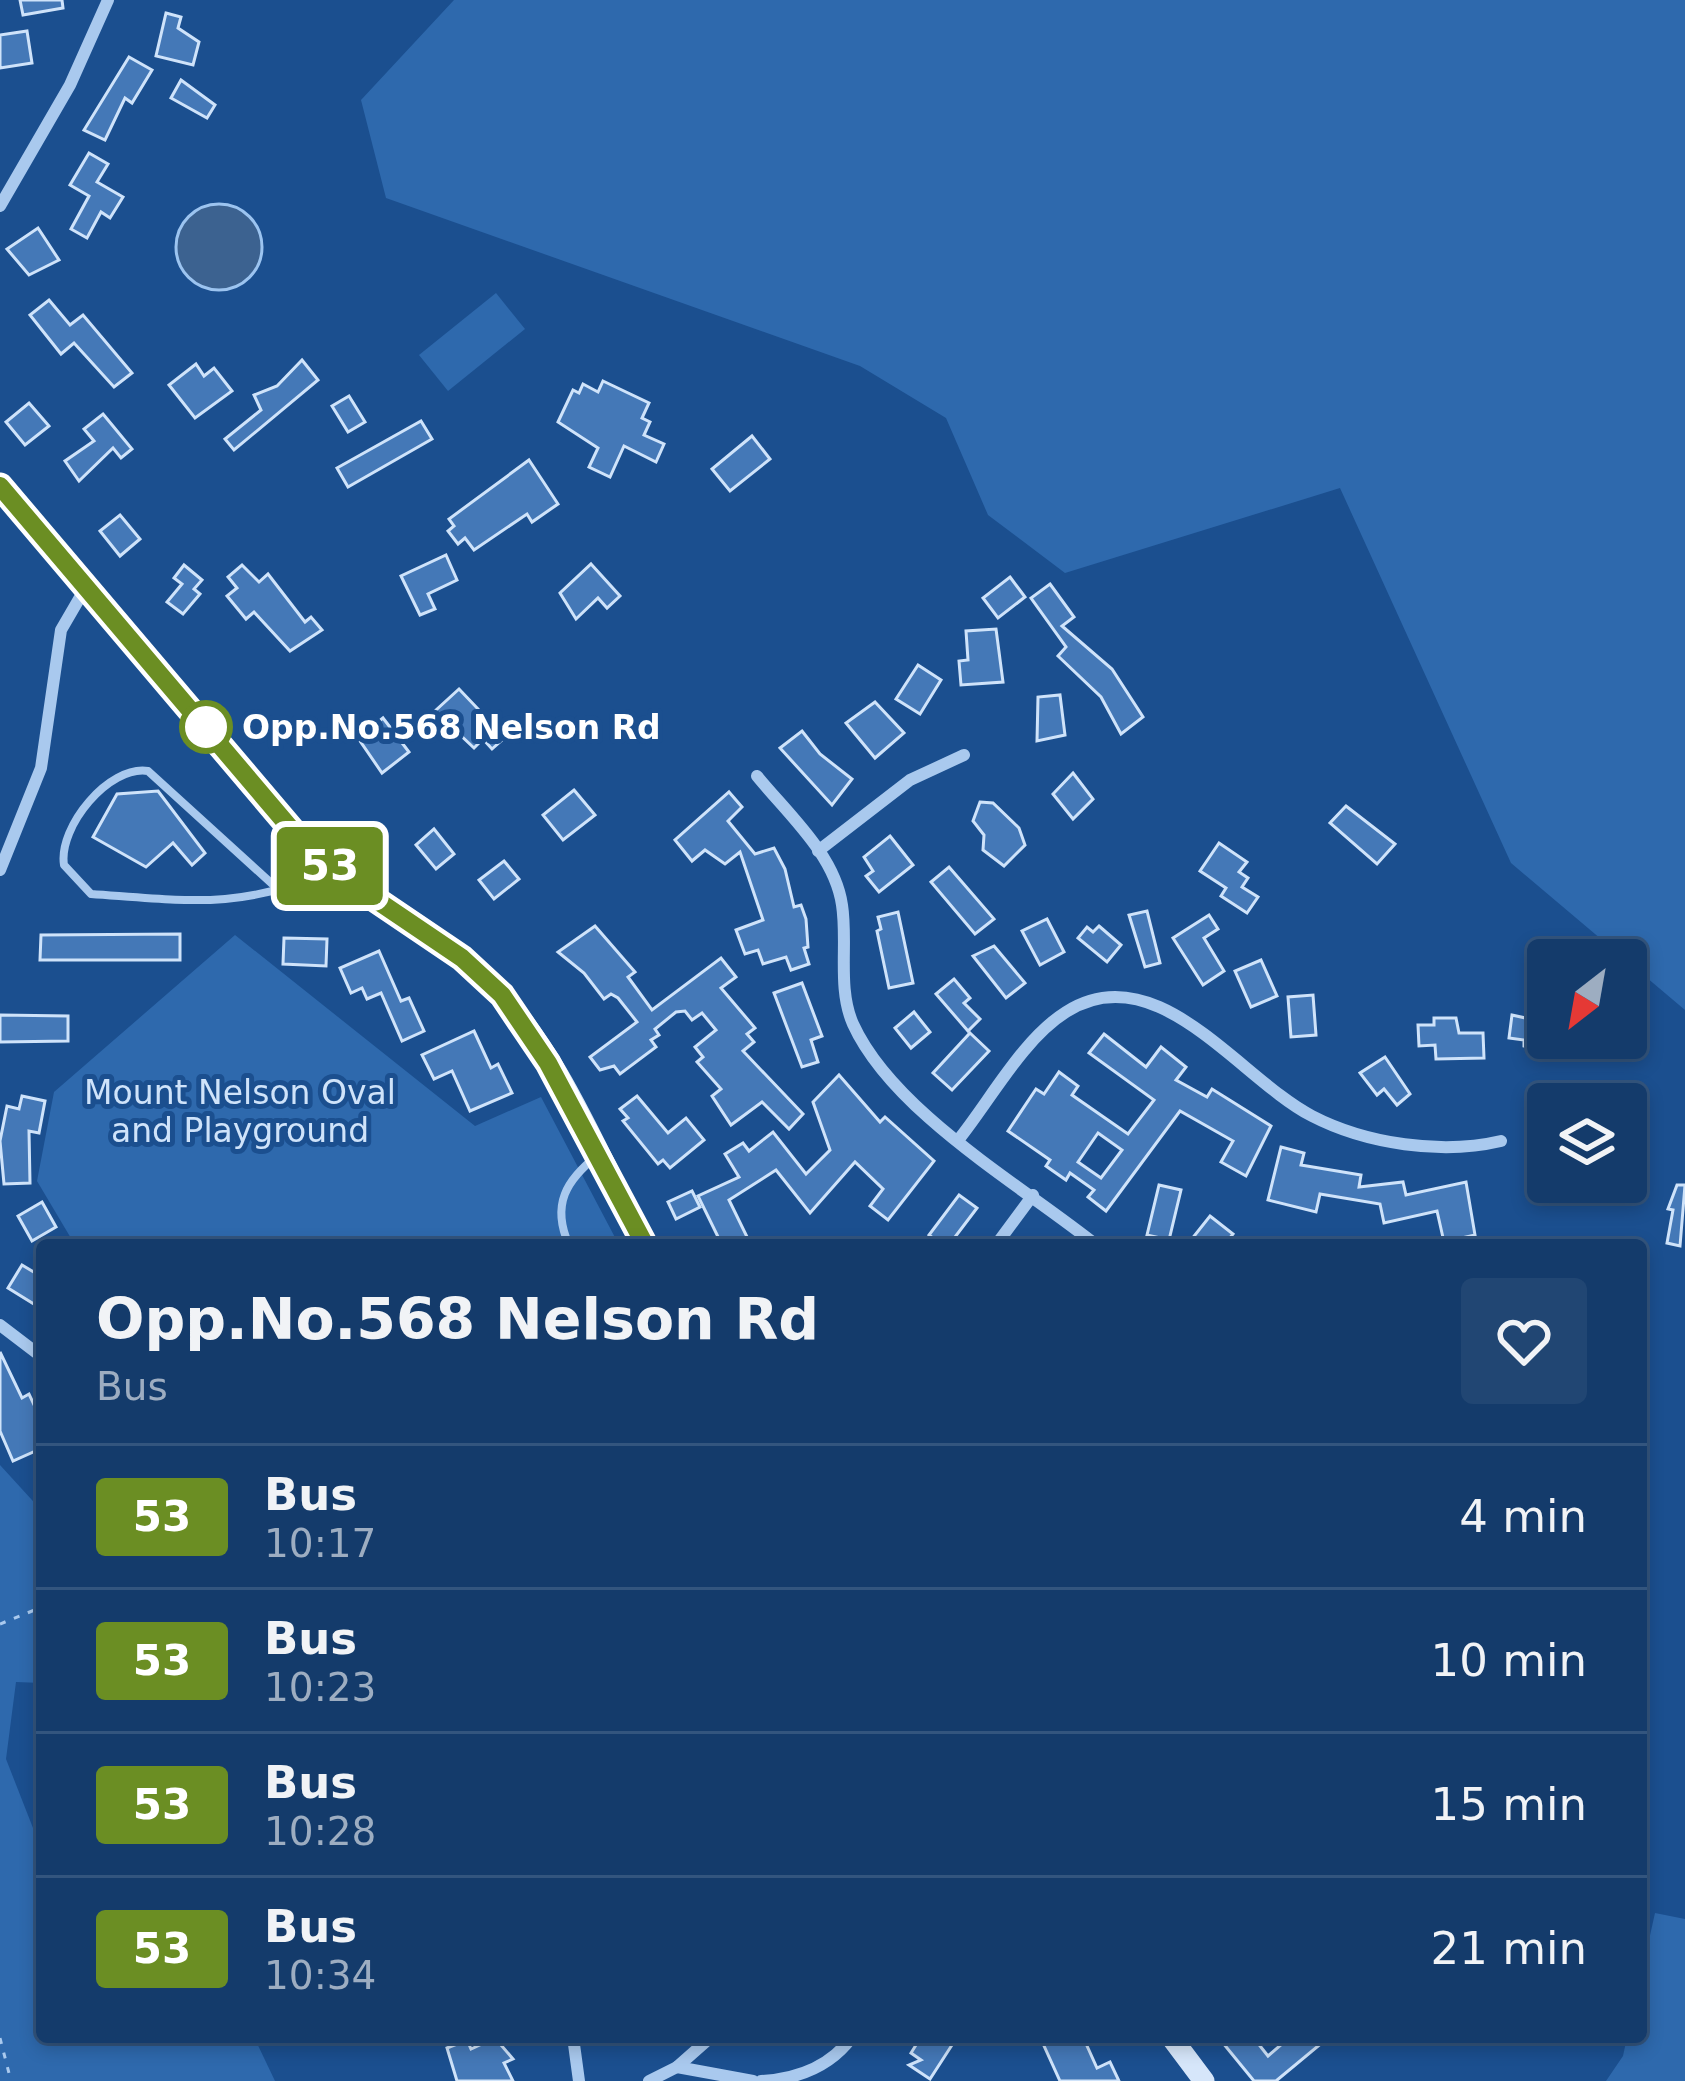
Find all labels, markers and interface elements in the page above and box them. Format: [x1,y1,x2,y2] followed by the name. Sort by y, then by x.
[181,702,231,752] marker: Opp.No.568 Nelson Rd
[242,708,661,747] place label: Opp.No.568 Nelson Rd
[276,827,384,905] line badge: 53
[301,841,359,890] text: 53
[1527,939,1647,1059] north arrow
[1527,939,1647,1203] map controls
[84,1073,396,1150] park label: Mount Nelson Oval and Playground
[1527,1083,1647,1203] button: layers
[1461,1278,1587,1404] button: heart
[96,1286,819,1352] text: Opp.No.568 Nelson Rd
[96,1364,168,1409] text: Bus
[264,1468,357,1521] text: Bus
[1459,1490,1587,1543] text: 4 min
[133,1492,191,1541] text: 53
[264,1521,376,1566] text: 10:17
[264,1612,357,1665] text: Bus
[1431,1634,1587,1687] text: 10 min
[133,1636,191,1685] text: 53
[264,1665,376,1710] text: 10:23
[264,1756,357,1809] text: Bus
[1431,1778,1587,1831] text: 15 min
[133,1780,191,1829] text: 53
[264,1809,376,1854] text: 10:28
[264,1900,357,1953] text: Bus
[1431,1922,1587,1975] text: 21 min
[133,1924,191,1973] text: 53
[264,1953,376,1998] text: 10:34

